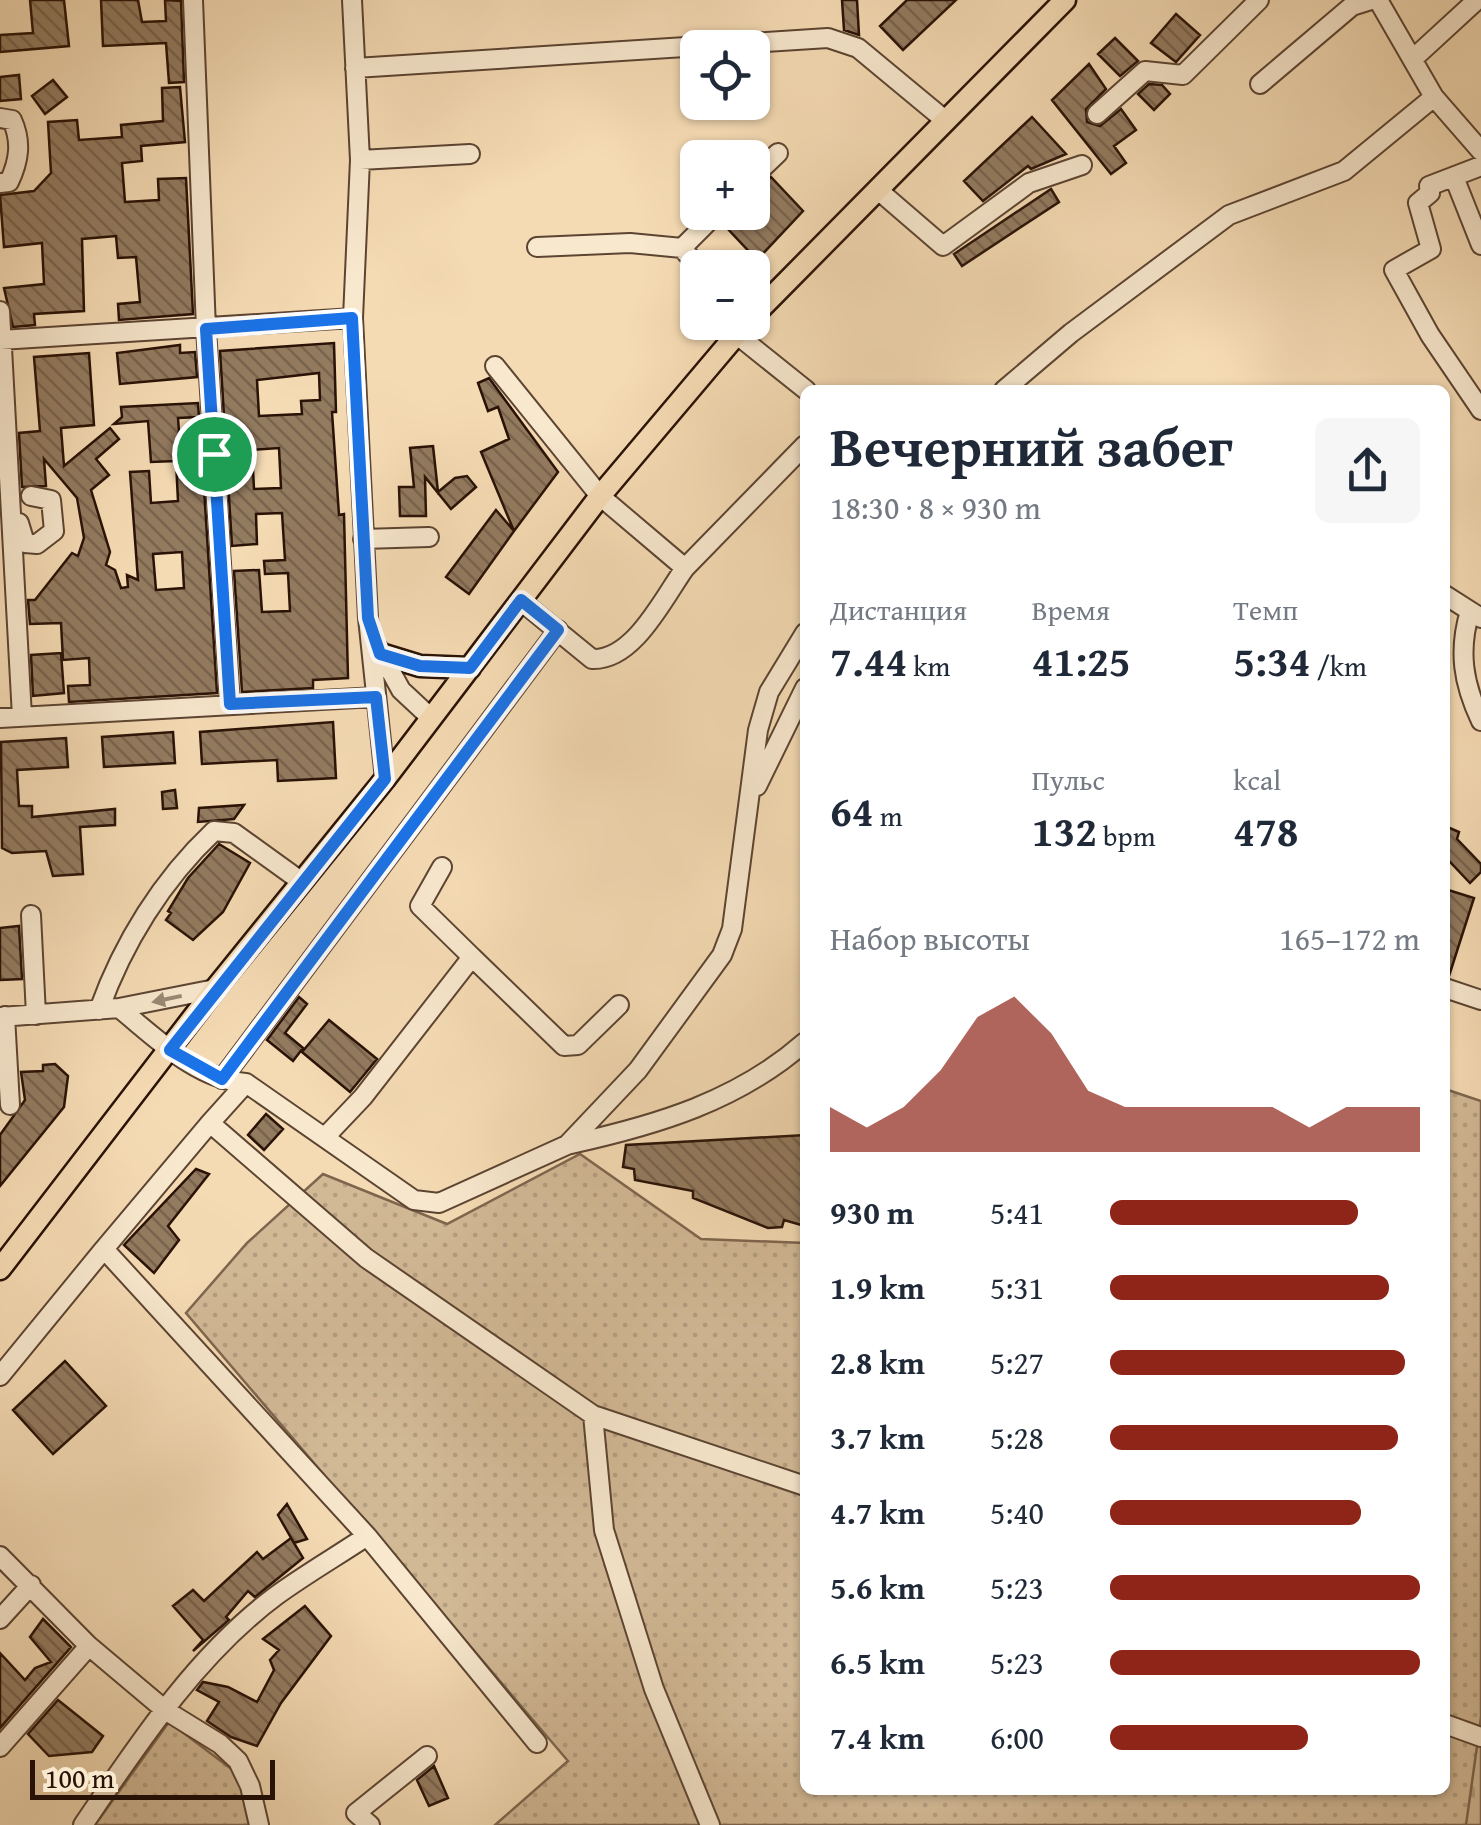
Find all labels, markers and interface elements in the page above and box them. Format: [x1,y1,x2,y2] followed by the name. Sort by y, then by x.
[680,30,770,340] map controls
[680,30,770,120] button: locate
[680,140,770,230] button: +
[680,250,770,340] button: −
[830,406,1233,486] text: Вечерний забег
[172,412,257,497] pin
[1315,418,1420,523] button: share
[187,427,242,482] icon: arrive
[830,484,1041,531] text: 18:30 · 8 × 930 m
[830,589,967,630] text: Дистанция
[1032,589,1110,630] text: Время
[1233,589,1298,630] text: Темп
[830,630,907,691] text: 7.44
[1032,630,1131,691] text: 41:25
[1233,630,1310,691] text: 5:34
[907,645,950,686] text: km
[1310,645,1367,686] text: /km
[1032,759,1105,800] text: Пульс
[1233,759,1281,800] text: kcal
[830,780,874,841] text: 64
[874,795,903,836] text: m
[1032,800,1097,861] text: 132
[1233,800,1299,861] text: 478
[1097,815,1156,856] text: bpm
[830,915,1030,962] text: Набор высоты
[1279,915,1420,962] text: 165–172 m
[151,991,182,1007] one-way arrow
[830,1189,914,1236] text: 930 m
[990,1189,1044,1236] text: 5:41
[830,1264,925,1311] text: 1.9 km
[990,1264,1044,1311] text: 5:31
[830,1339,925,1386] text: 2.8 km
[990,1339,1044,1386] text: 5:27
[830,1414,925,1461] text: 3.7 km
[990,1414,1044,1461] text: 5:28
[830,1489,925,1536] text: 4.7 km
[990,1489,1044,1536] text: 5:40
[830,1564,925,1611] text: 5.6 km
[990,1564,1044,1611] text: 5:23
[830,1639,925,1686] text: 6.5 km
[990,1639,1044,1686] text: 5:23
[830,1714,925,1761] text: 7.4 km
[990,1714,1044,1761] text: 6:00
[30,1755,275,1800] scale bar
[45,1757,114,1798] text: 100 m

